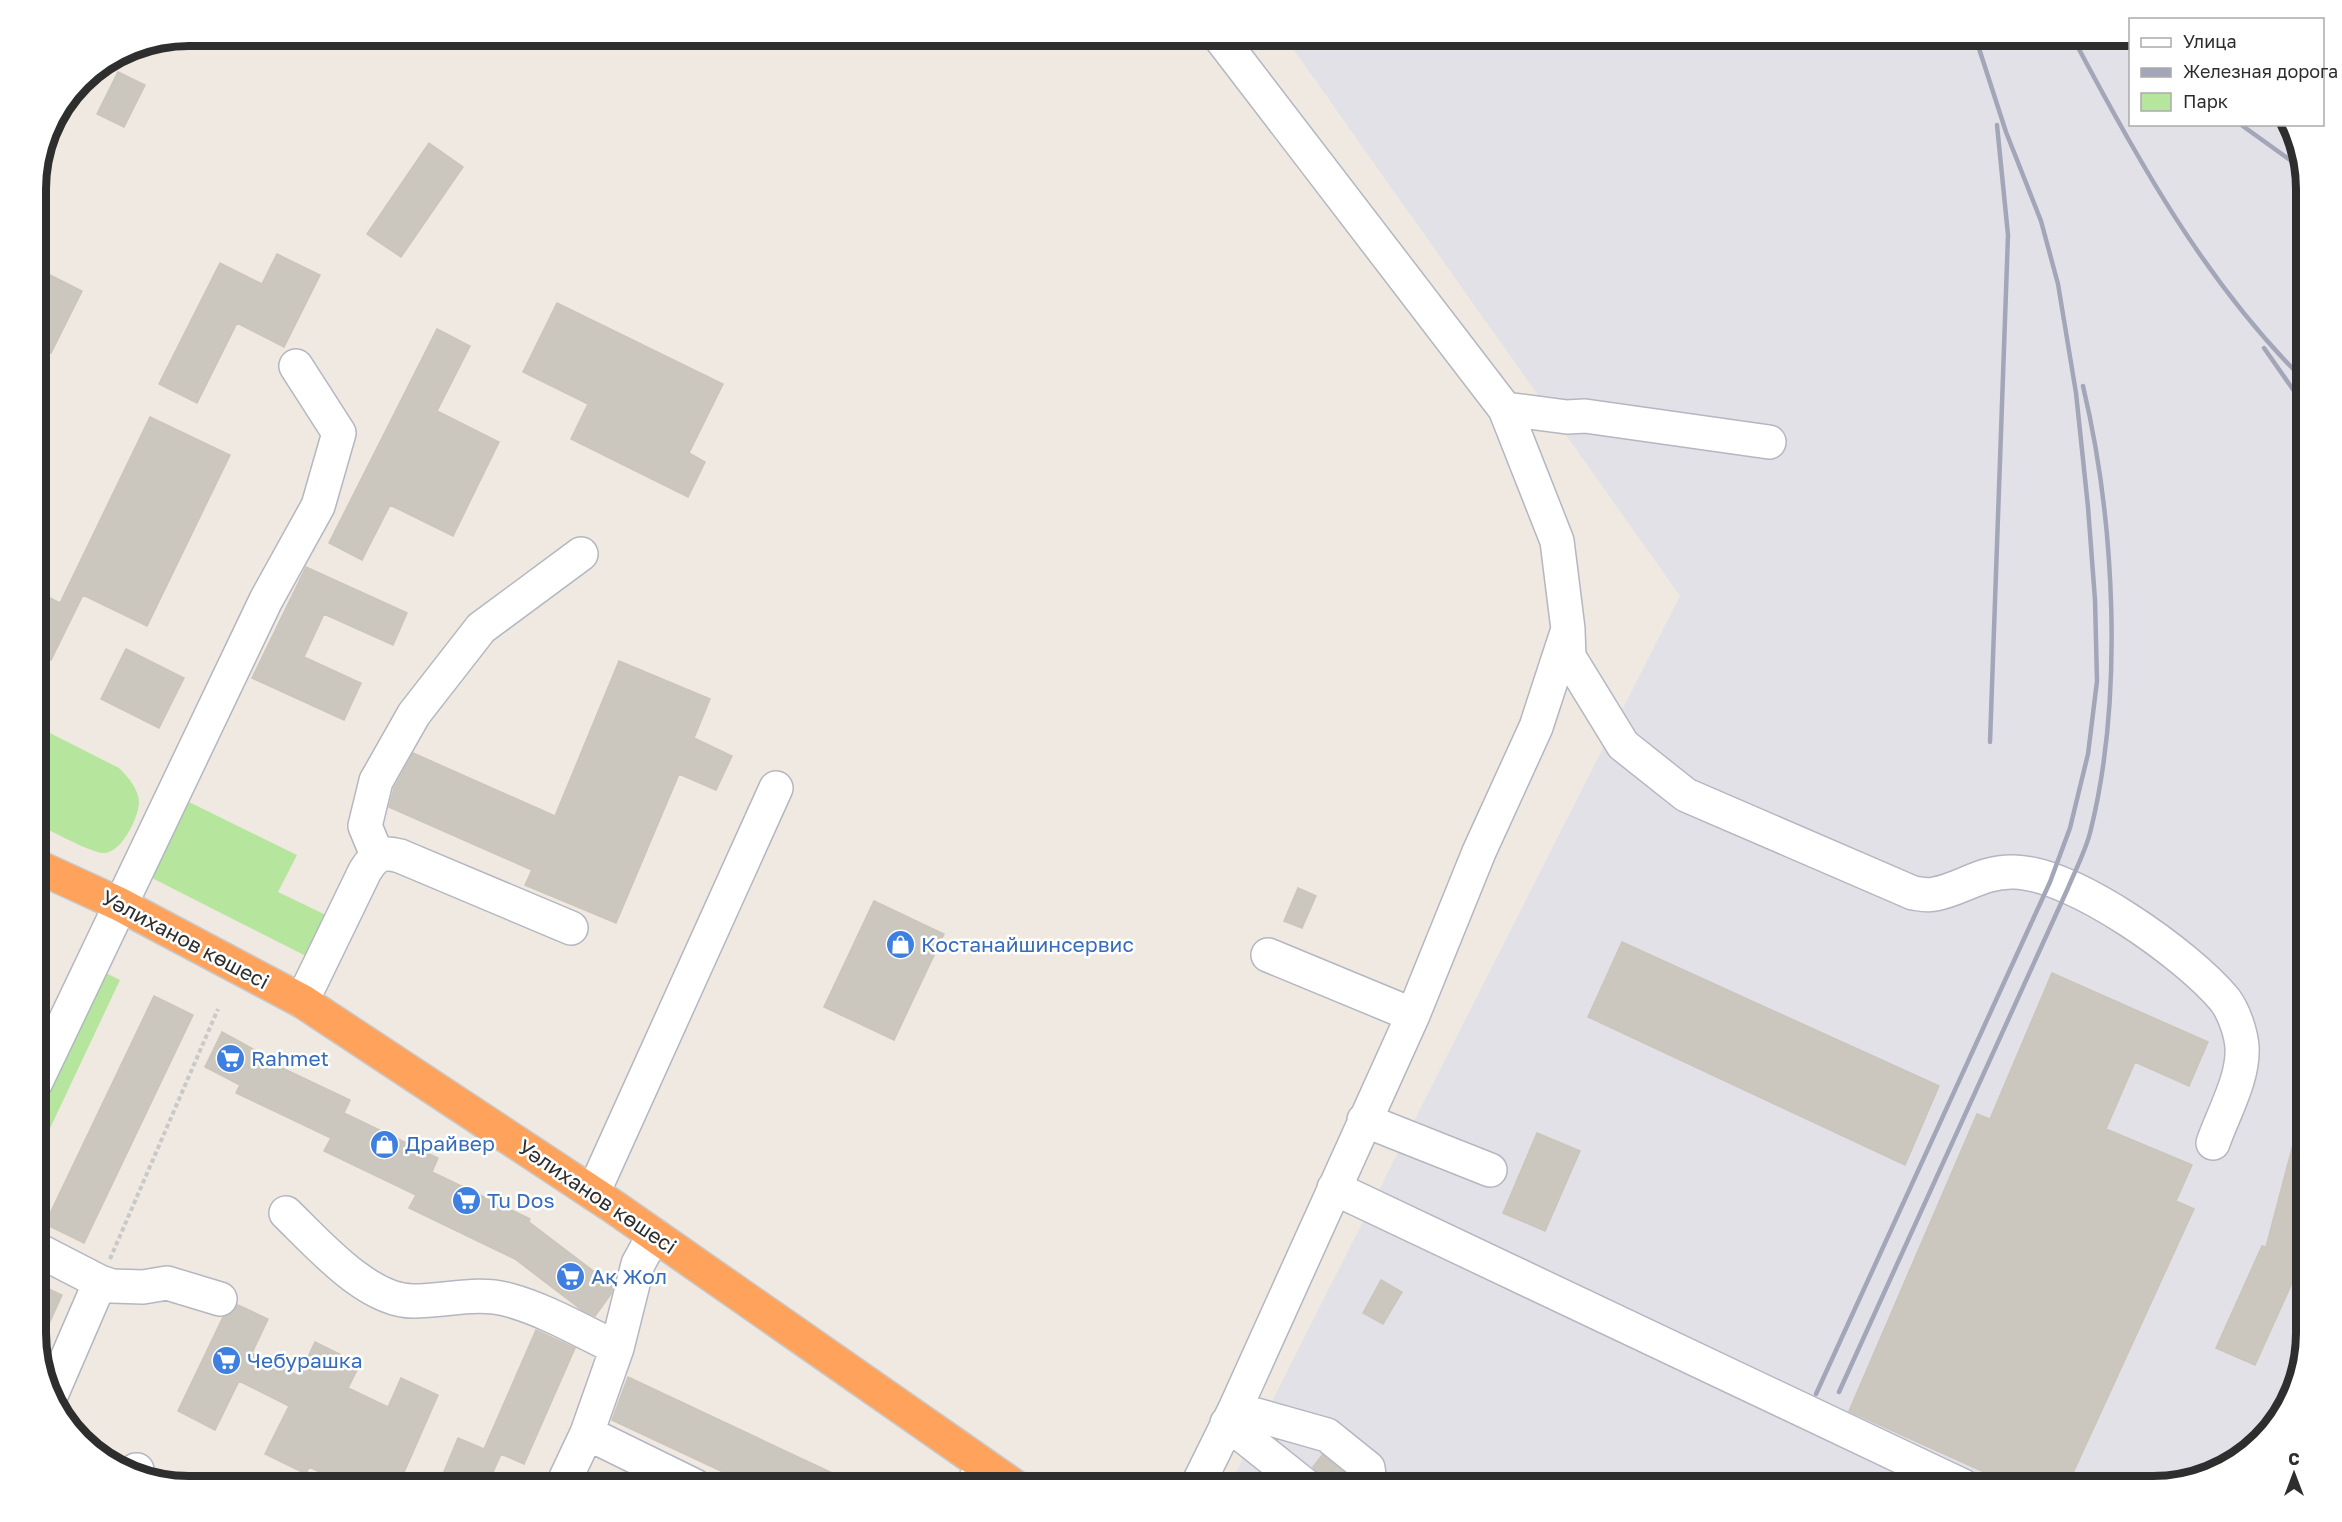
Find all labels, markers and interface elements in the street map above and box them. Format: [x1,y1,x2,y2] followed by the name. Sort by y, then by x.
[2129,18,2324,126] legend
[2183,30,2237,52] text: Улица
[2183,60,2338,82] text: Железная дорога
[2183,90,2228,112] text: Парк
[97,884,274,994] street label: Уәлиханов көшесі
[884,929,916,961] shop icon: Костанайшинсервис
[921,931,1134,957] place label: Костанайшинсервис
[214,1043,246,1075] supermarket icon: Rahmet
[251,1045,329,1071] place label: Rahmet
[368,1128,400,1160] shop icon: Драйвер
[405,1130,495,1156] place label: Драйвер
[513,1133,682,1259] street label: Уәлиханов көшесі
[450,1185,482,1217] supermarket icon: Tu Dos
[487,1187,555,1213] place label: Tu Dos
[554,1261,586,1293] supermarket icon: Ақ Жол
[591,1263,667,1289] place label: Ақ Жол
[210,1345,242,1377] supermarket icon: Чебурашка
[247,1347,363,1373] place label: Чебурашка
[2264,1444,2324,1504] north arrow
[2288,1449,2300,1469] text: С

